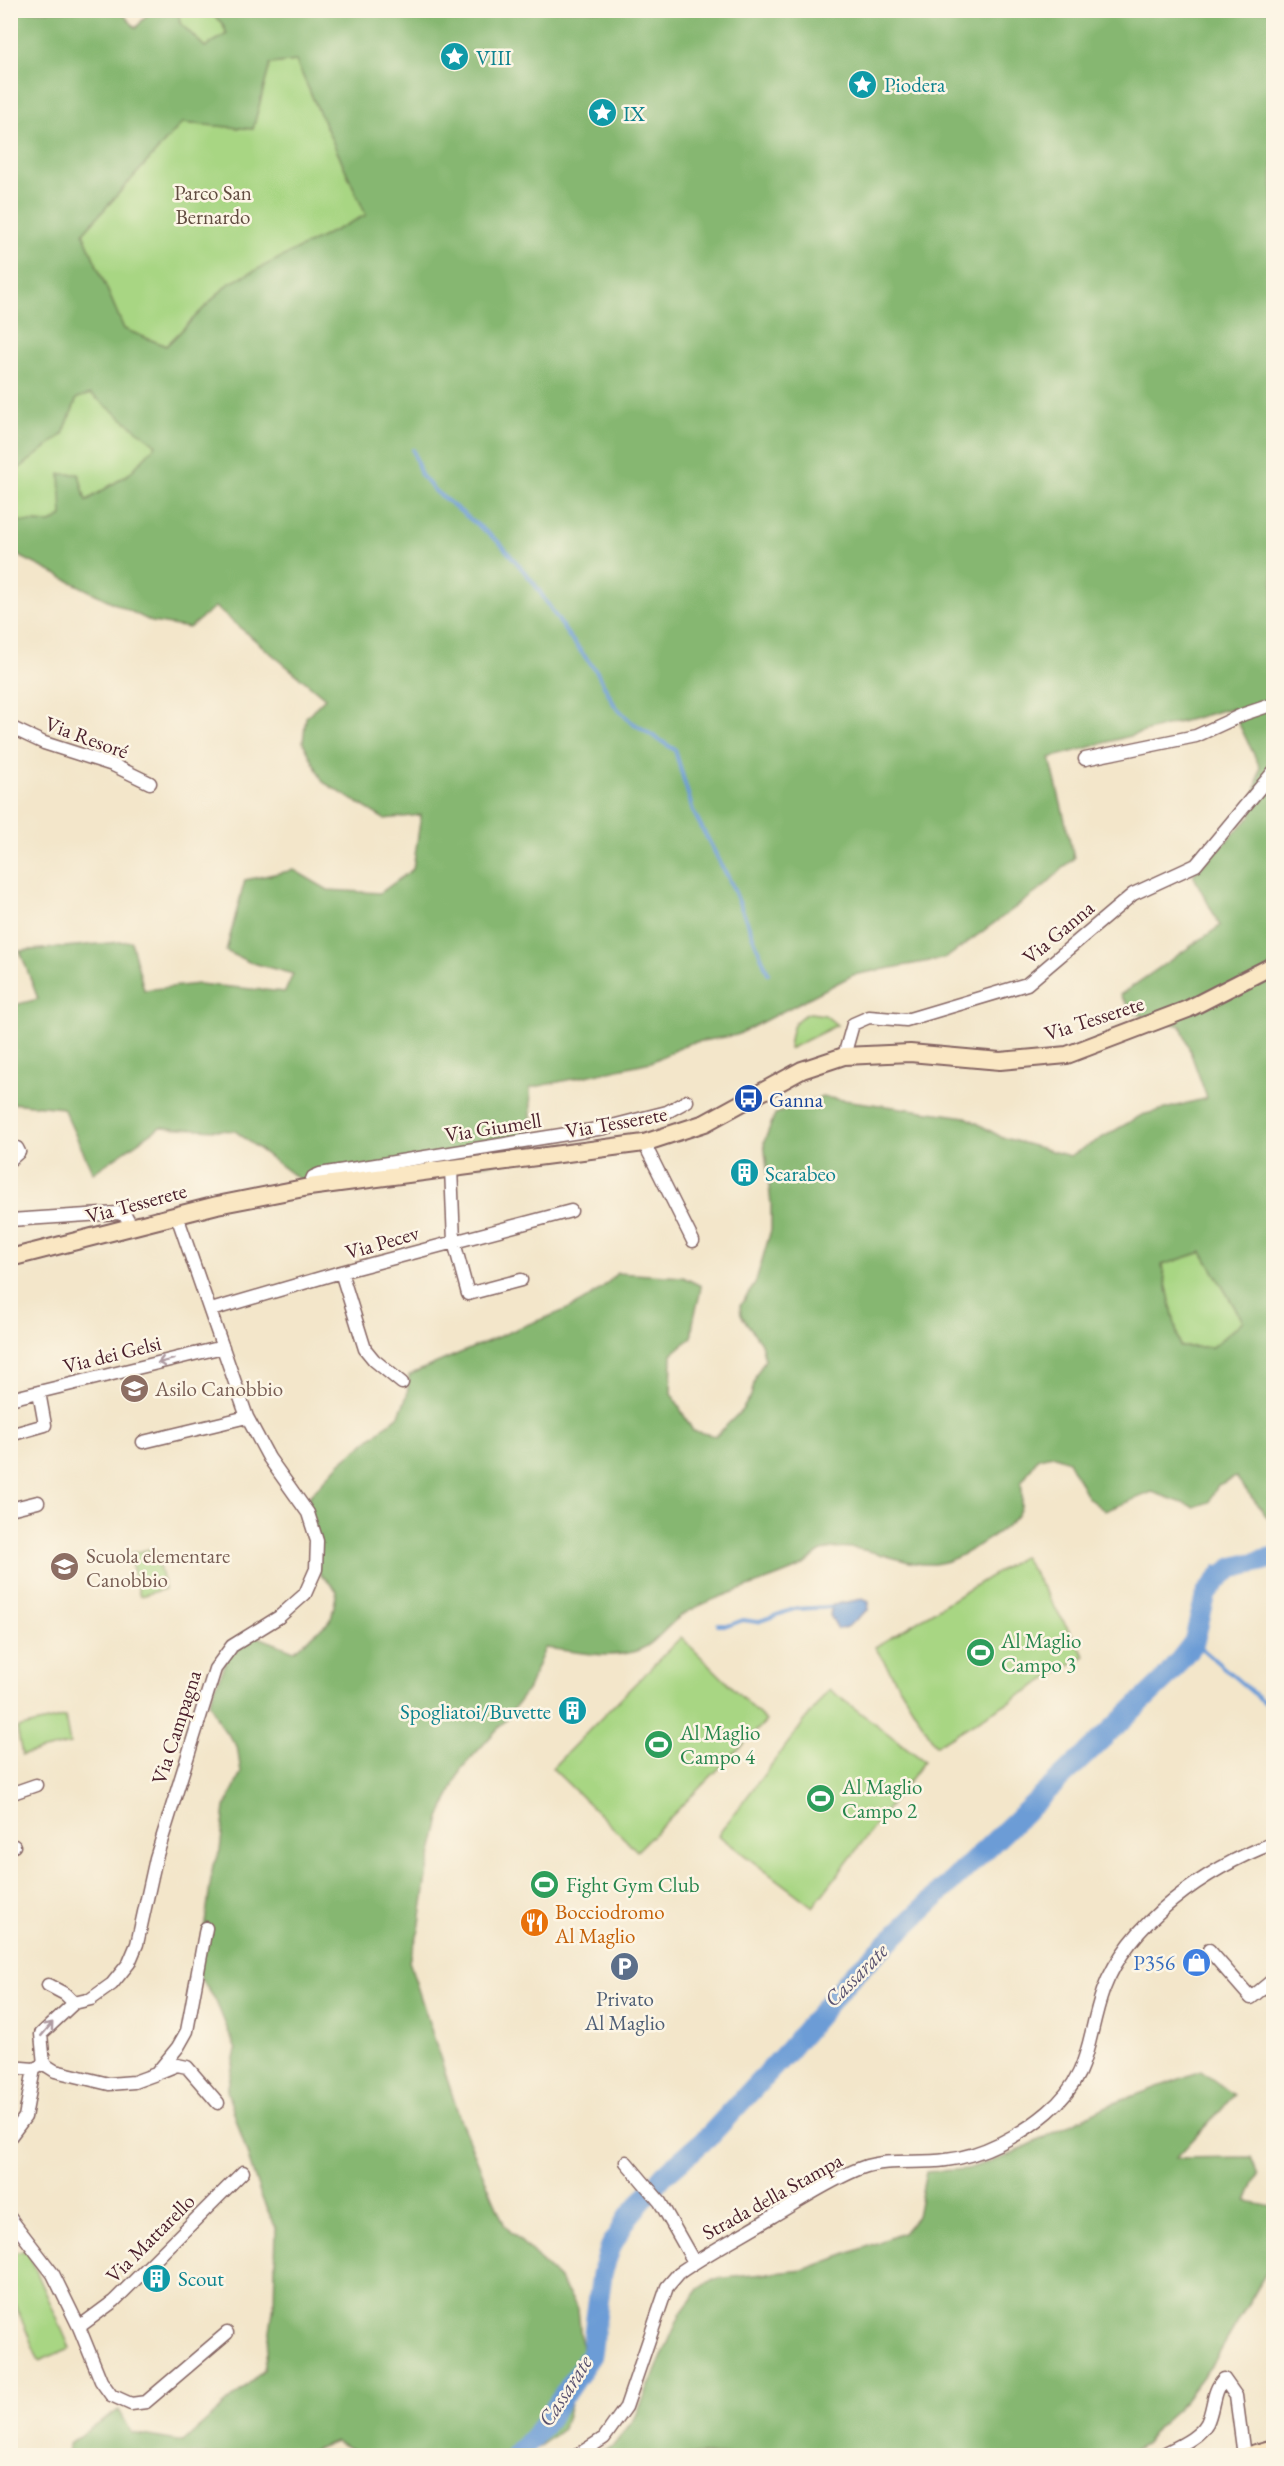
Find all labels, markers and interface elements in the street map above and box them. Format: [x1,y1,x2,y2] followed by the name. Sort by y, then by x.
[439,41,471,73] place icon: VIII
[476,44,512,71] place label: VIII
[847,68,879,100] place icon: Piodera
[884,71,946,98] place label: Piodera
[586,97,618,129] place icon: IX
[623,100,645,127] place label: IX
[174,179,252,230] park label: Parco San Bernardo
[42,709,132,765] street label: Via Resoré
[1017,894,1100,970] street label: Via Ganna
[1041,989,1147,1047] street label: Via Tesserete
[732,1083,764,1115] bus stop icon: Ganna
[769,1086,824,1113] place label: Ganna
[563,1100,669,1144] street label: Via Tesserete
[443,1106,543,1148] street label: Via Giumell
[728,1157,760,1189] building icon: Scarabeo
[765,1160,836,1187] place label: Scarabeo
[83,1177,189,1229] street label: Via Tesserete
[342,1218,423,1265] street label: Via Pecev
[60,1329,164,1379] street label: Via dei Gelsi
[157,1356,176,1368] one-way arrow
[118,1372,150,1404] school or university icon: Asilo Canobbio
[154,1375,283,1402] place label: Asilo Canobbio
[86,1542,230,1593] place label: Scuola elementare Canobbio
[49,1551,81,1583] school or university icon: Scuola elementare Canobbio
[1000,1627,1081,1678] place label: Al Maglio Campo 3
[964,1636,996,1668] sports icon: Al Maglio Campo 3
[145,1666,207,1788] street label: Via Campagna
[556,1695,588,1727] building icon: Spogliatoi/Buvette
[400,1698,551,1725] place label: Spogliatoi/Buvette
[679,1719,760,1770] place label: Al Maglio Campo 4
[643,1728,675,1760] sports icon: Al Maglio Campo 4
[841,1773,922,1824] place label: Al Maglio Campo 2
[805,1782,837,1814] sports icon: Al Maglio Campo 2
[529,1868,561,1900] sports icon: Fight Gym Club
[566,1871,700,1898] place label: Fight Gym Club
[554,1898,665,1949] place label: Bocciodromo Al Maglio
[518,1907,550,1939] restaurant icon: Bocciodromo Al Maglio
[818,1936,895,2013] water label: Cassarate
[1180,1946,1212,1978] shop icon: P356
[1133,1949,1175,1976] place label: P356
[609,1951,641,1983] parking icon: Privato Al Maglio
[584,1985,665,2036] place label: Privato Al Maglio
[40,2022,54,2038] one-way arrow
[697,2146,847,2246] street label: Strada della Stampa
[100,2188,200,2288] street label: Via Mattarello
[141,2262,173,2294] building icon: Scout
[178,2265,224,2292] place label: Scout
[531,2349,599,2432] water label: Cassarate

